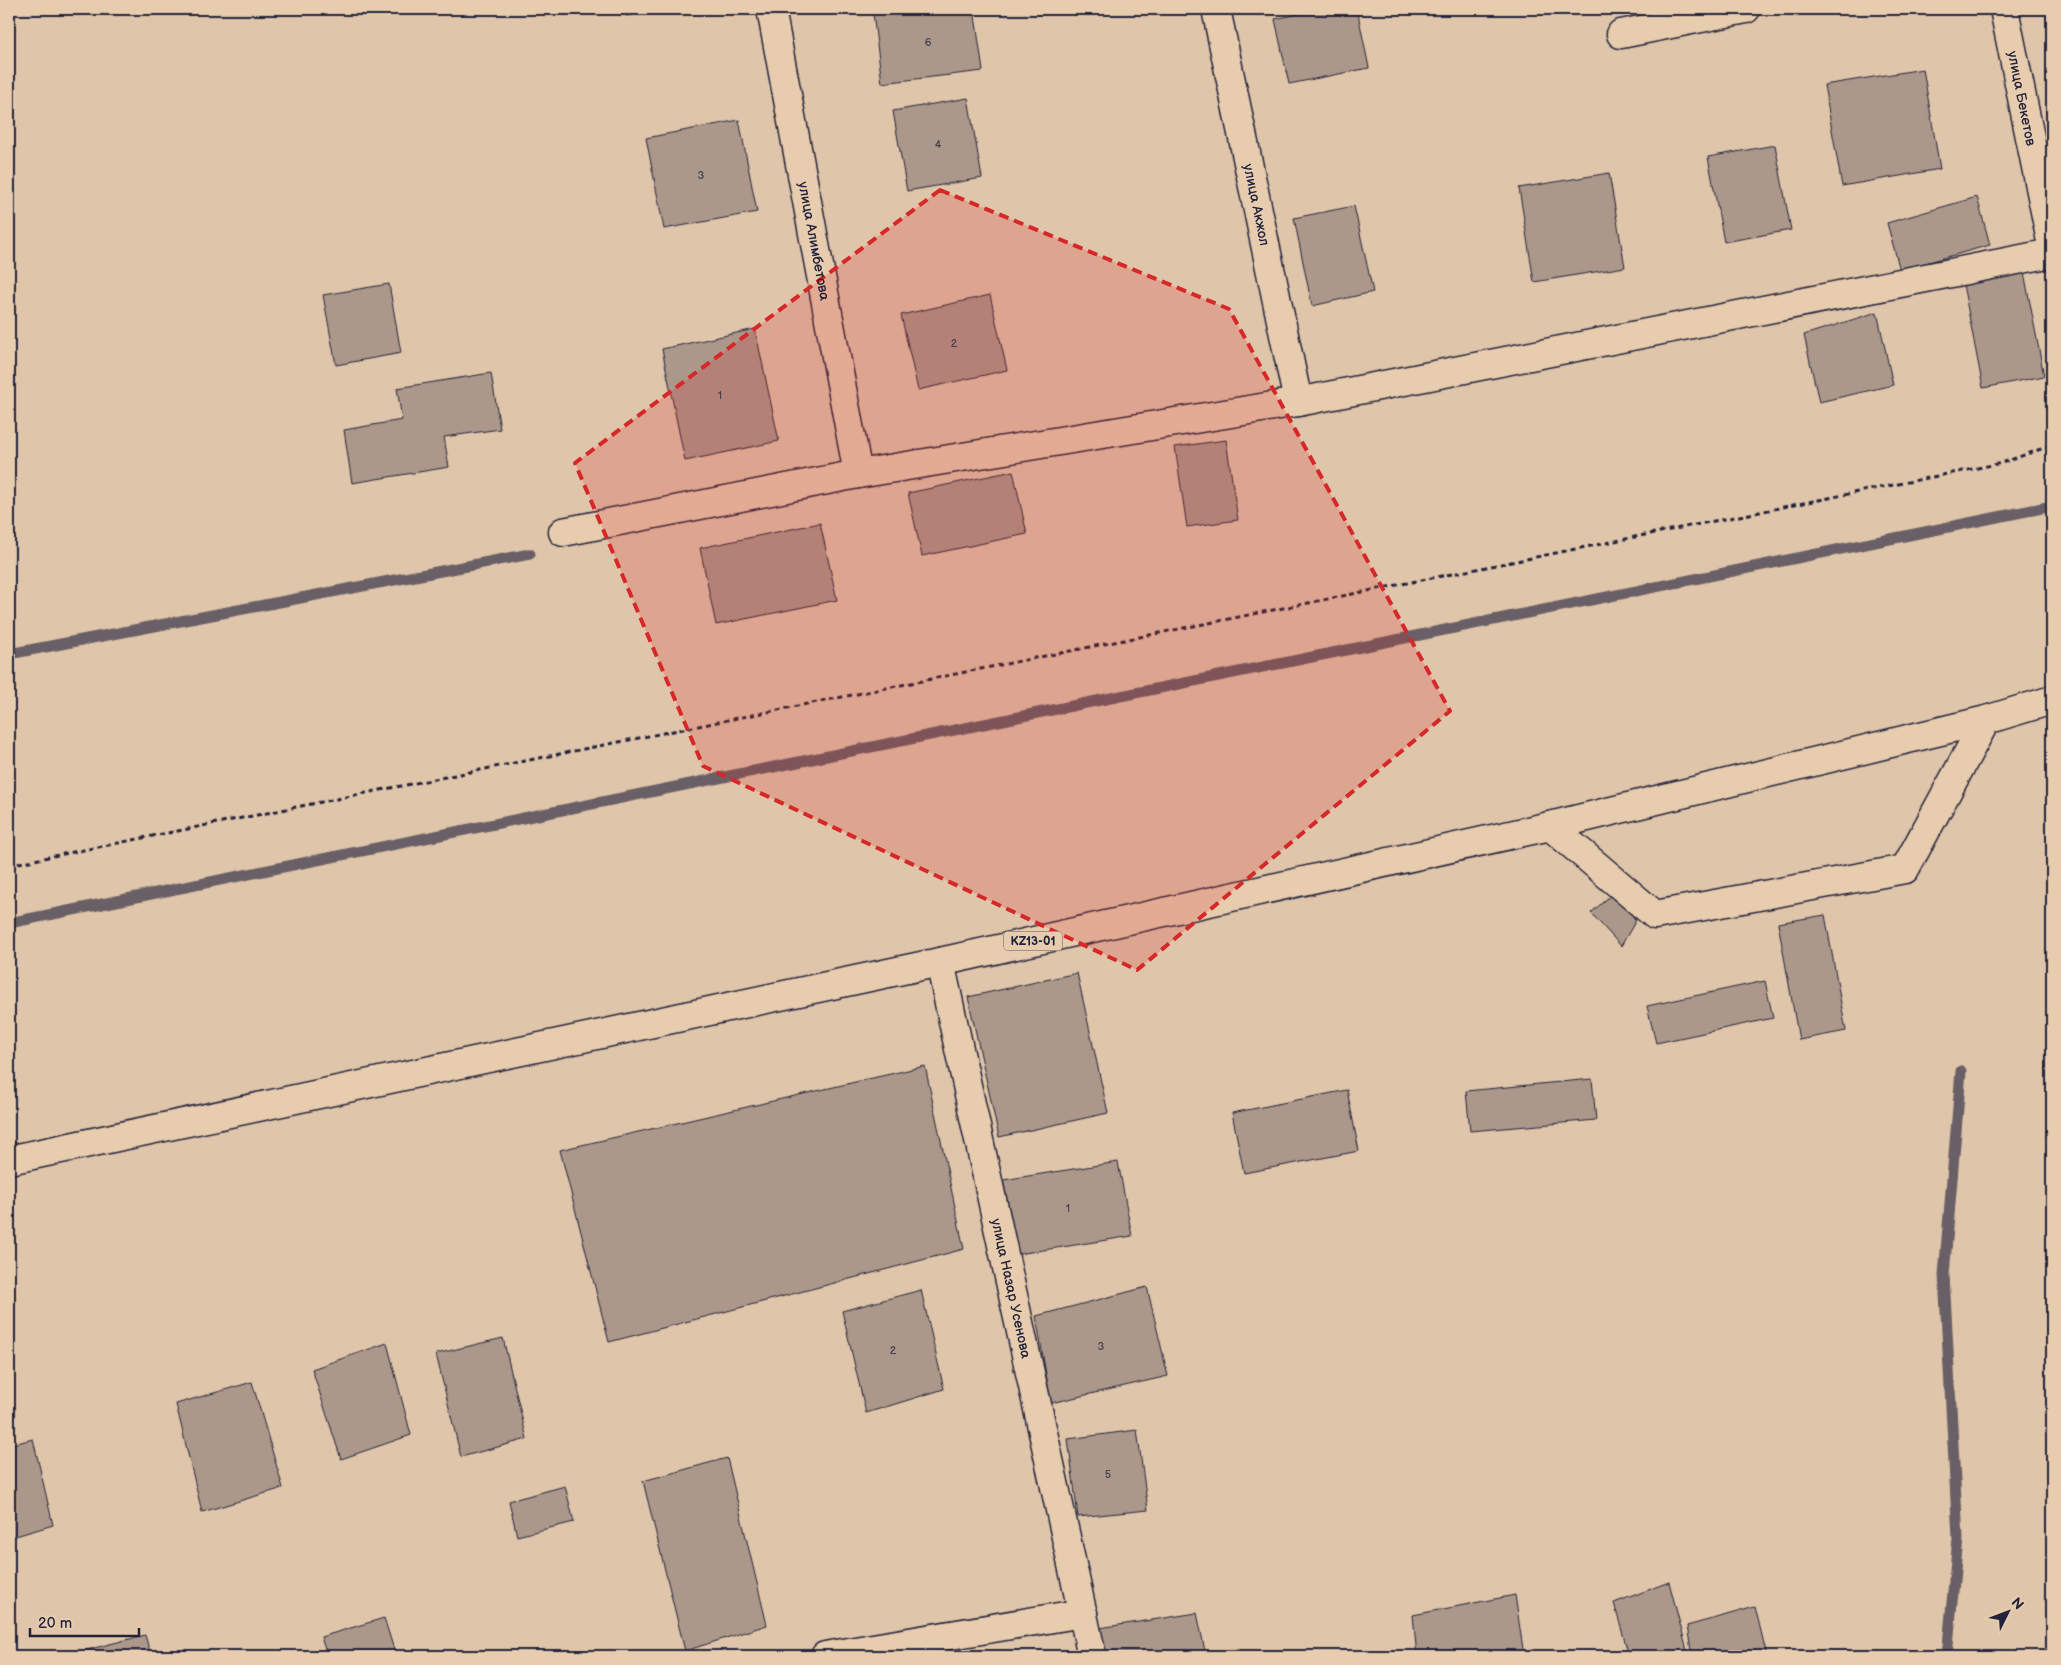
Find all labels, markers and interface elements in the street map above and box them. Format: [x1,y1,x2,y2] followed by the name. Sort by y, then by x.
[925,36,932,49] house number: 6
[2004,49,2040,148] street label: улица Бекетов
[935,138,942,151] house number: 4
[1240,162,1274,247] street label: улица Акжол
[698,169,705,182] house number: 3
[795,180,834,303] street label: улица Алимбетова
[951,337,958,350] house number: 2
[718,389,722,402] house number: 1
[1004,931,1062,950] road number: KZ13-01
[1066,1202,1070,1215] house number: 1
[988,1217,1035,1360] street label: улица Назар Усенова
[1098,1340,1105,1353] house number: 3
[890,1344,897,1357] house number: 2
[1105,1468,1111,1481] house number: 5
[1984,1588,2034,1638] north arrow
[2007,1594,2027,1613] text: N
[30,1605,139,1637] scale bar
[38,1614,72,1633] text: 20 m

